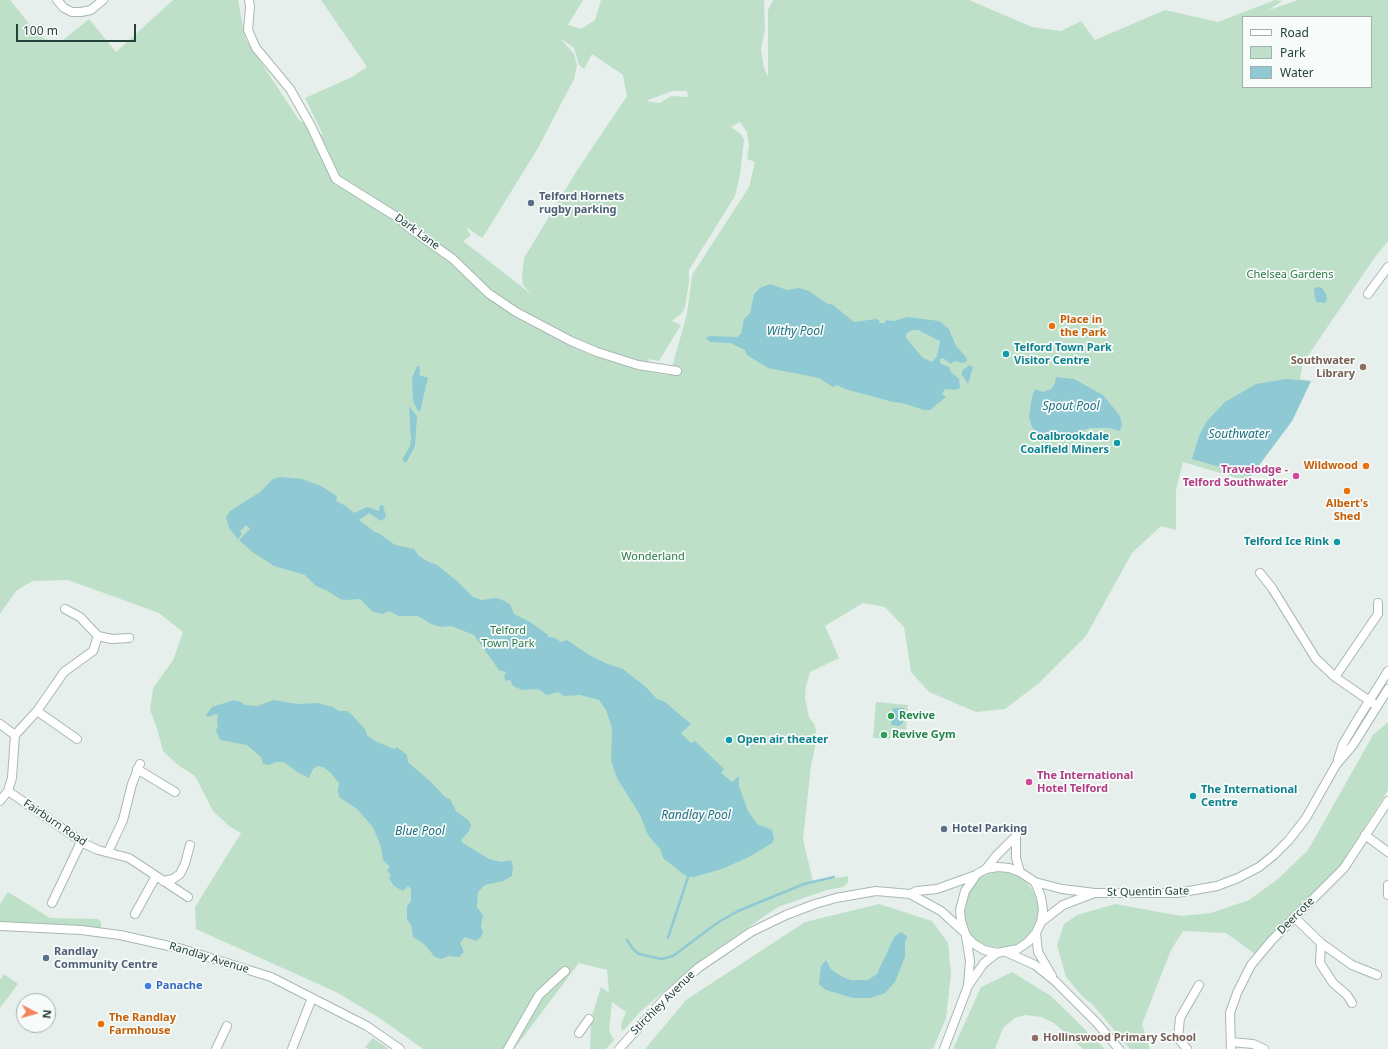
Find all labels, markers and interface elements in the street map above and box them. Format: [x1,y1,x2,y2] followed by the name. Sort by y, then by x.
[18,16,138,42] scale bar
[1242,16,1372,88] legend
[23,22,58,39] text: 100 m
[1280,24,1309,41] text: Road
[1280,44,1305,61] text: Park
[1280,64,1314,81] text: Water
[539,190,624,216] place label: Telford Hornets rugby parking
[526,198,536,208] marker: Telford Hornets rugby parking
[392,211,442,253] street label: Dark Lane
[1247,268,1333,282] park label: Chelsea Gardens
[1060,313,1107,339] place label: Place in the Park
[1047,321,1057,331] marker: Place in the Park
[767,325,823,339] water label: Withy Pool
[1014,341,1112,367] place label: Telford Town Park Visitor Centre
[1001,349,1011,359] marker: Telford Town Park Visitor Centre
[1291,354,1355,380] place label: Southwater Library
[1358,362,1368,372] marker: Southwater Library
[1042,400,1100,414] water label: Spout Pool
[1209,428,1269,442] water label: Southwater
[1020,430,1109,456] place label: Coalbrookdale Coalfield Miners
[1112,438,1122,448] marker: Coalbrookdale Coalfield Miners
[1304,459,1358,473] place label: Wildwood
[1361,461,1371,471] marker: Wildwood
[1183,463,1288,489] place label: Travelodge - Telford Southwater
[1291,471,1301,481] marker: Travelodge - Telford Southwater
[1342,486,1352,496] marker: Albert's Shed
[1326,497,1368,523] place label: Albert's Shed
[1244,535,1329,549] place label: Telford Ice Rink
[1332,537,1342,547] marker: Telford Ice Rink
[621,550,685,564] park label: Wonderland
[481,624,535,650] park label: Telford Town Park
[899,709,935,723] place label: Revive
[886,711,896,721] marker: Revive
[892,728,956,742] place label: Revive Gym
[879,730,889,740] marker: Revive Gym
[737,733,828,747] place label: Open air theater
[724,735,734,745] marker: Open air theater
[1037,769,1133,795] place label: The International Hotel Telford
[1024,777,1034,787] marker: The International Hotel Telford
[1201,783,1297,809] place label: The International Centre
[1188,791,1198,801] marker: The International Centre
[21,797,89,849] street label: Fairburn Road
[661,809,731,823] water label: Randlay Pool
[952,822,1027,836] place label: Hotel Parking
[939,824,949,834] marker: Hotel Parking
[395,825,445,839] water label: Blue Pool
[1107,885,1189,899] street label: St Quentin Gate
[1275,895,1317,937] street label: Deercote
[168,940,250,976] street label: Randlay Avenue
[54,945,158,971] place label: Randlay Community Centre
[41,953,51,963] marker: Randlay Community Centre
[628,968,698,1038] street label: Stirchley Avenue
[156,979,203,993] place label: Panache
[143,981,153,991] marker: Panache
[16,993,56,1033] north arrow
[40,1009,55,1019] text: N
[109,1011,176,1037] place label: The Randlay Farmhouse
[96,1019,106,1029] marker: The Randlay Farmhouse
[1043,1031,1196,1045] place label: Hollinswood Primary School
[1030,1033,1040,1043] marker: Hollinswood Primary School

